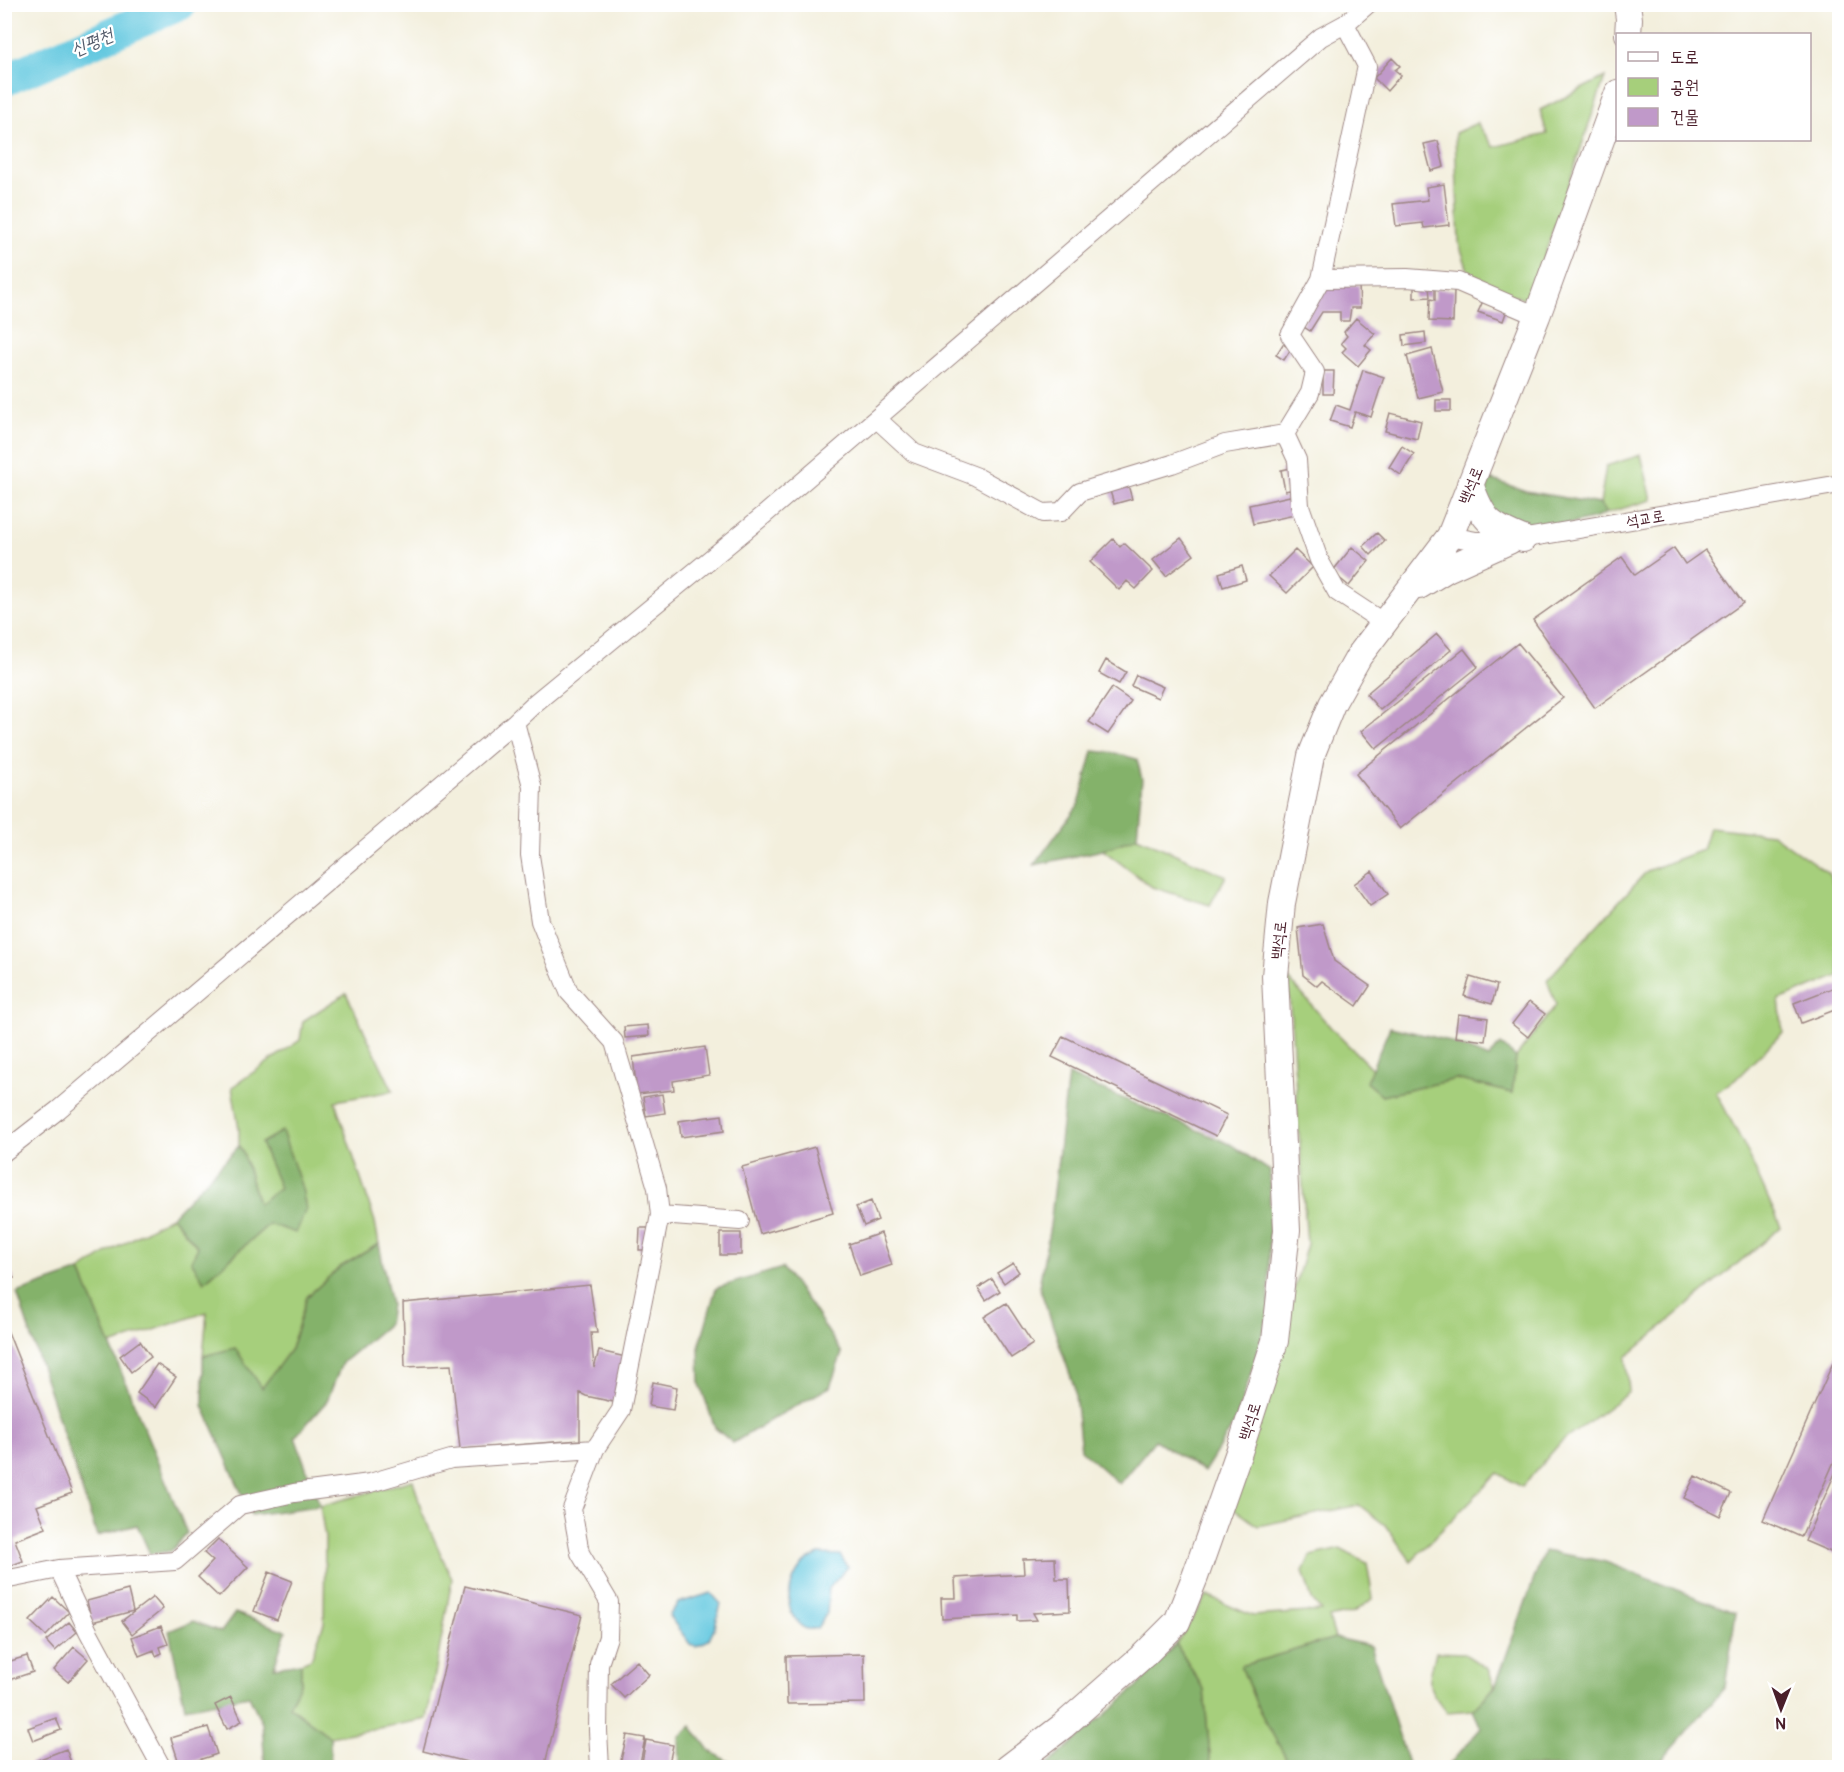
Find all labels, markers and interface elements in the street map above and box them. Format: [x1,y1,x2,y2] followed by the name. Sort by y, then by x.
[68,23,118,62] water label: 신평천
[1616,33,1811,141] legend
[1670,46,1699,69] text: 도로
[1670,76,1699,99] text: 공원
[1670,106,1699,129] text: 건물
[1454,464,1487,507] street label: 백석로
[1624,506,1666,532] street label: 석교로
[1267,920,1291,960] street label: 백석로
[1234,1400,1265,1443] street label: 백석로
[1751,1679,1811,1739] north arrow
[1775,1713,1786,1733] text: N

